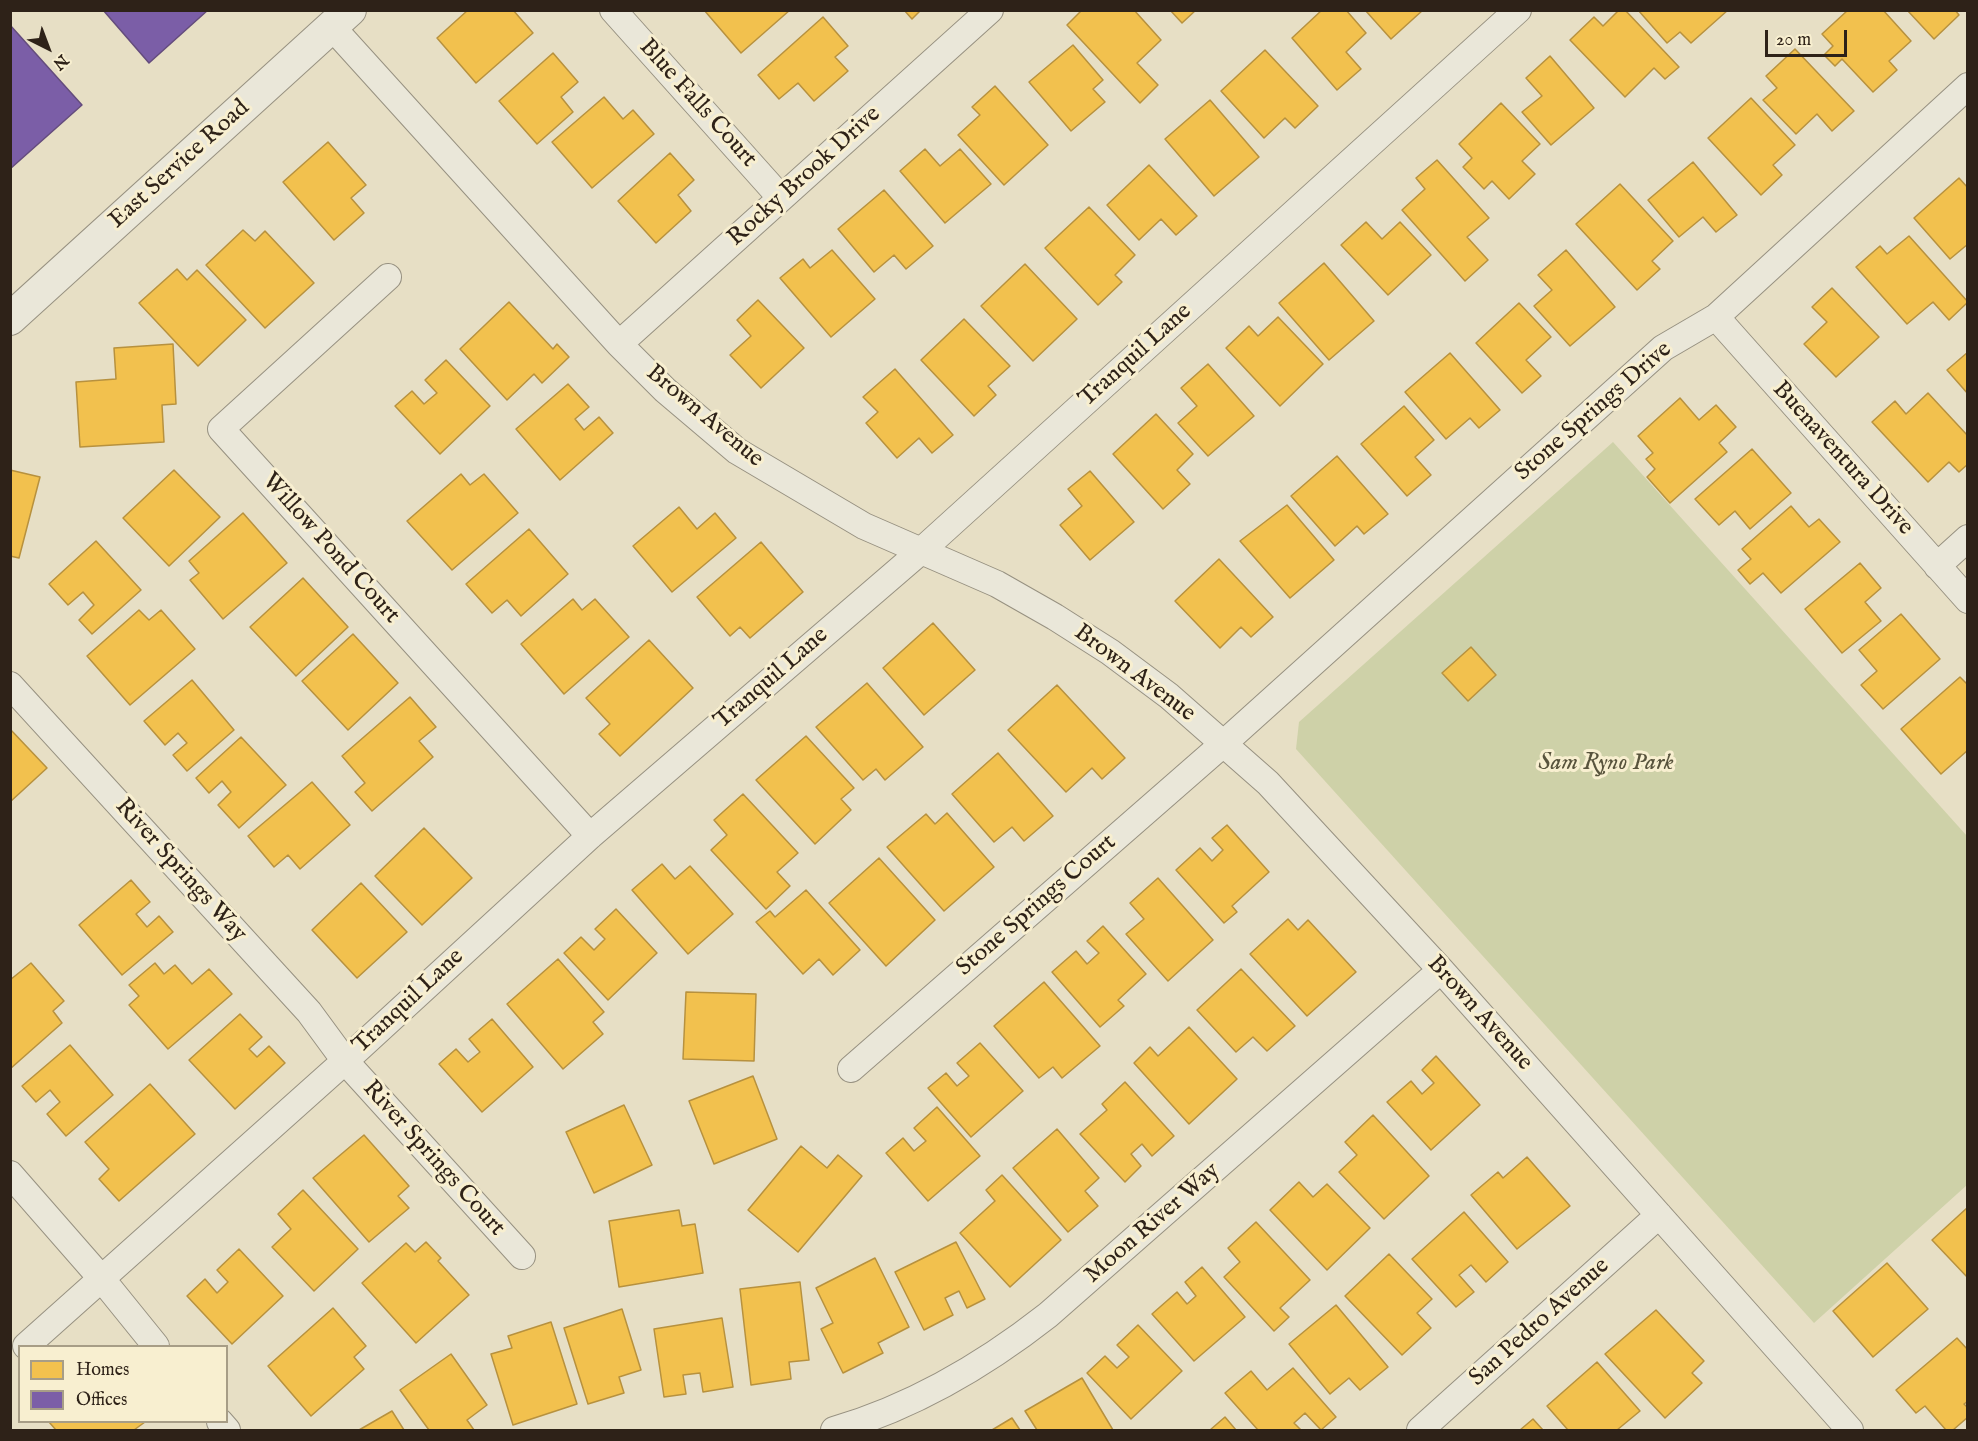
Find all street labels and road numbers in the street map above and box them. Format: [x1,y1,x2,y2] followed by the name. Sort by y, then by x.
[632,34,762,174] street label: Blue Falls Court
[104,94,256,236] street label: East Service Road
[723,101,887,253] street label: Rocky Brook Drive
[1074,298,1198,414] street label: Tranquil Lane
[1510,336,1678,488] street label: Stone Springs Drive
[639,360,769,474] street label: Brown Avenue
[1765,376,1919,542] street label: Buenaventura Drive
[255,468,405,630] street label: Willow Pond Court
[1068,619,1200,729] street label: Brown Avenue
[709,622,835,736] street label: Tranquil Lane
[108,793,252,949] street label: River Springs Way
[951,829,1123,983] street label: Stone Springs Court
[347,943,471,1061] street label: Tranquil Lane
[1420,951,1538,1077] street label: Brown Avenue
[356,1075,510,1243] street label: River Springs Court
[1080,1158,1226,1290] street label: Moon River Way
[1464,1253,1616,1393] street label: San Pedro Avenue

